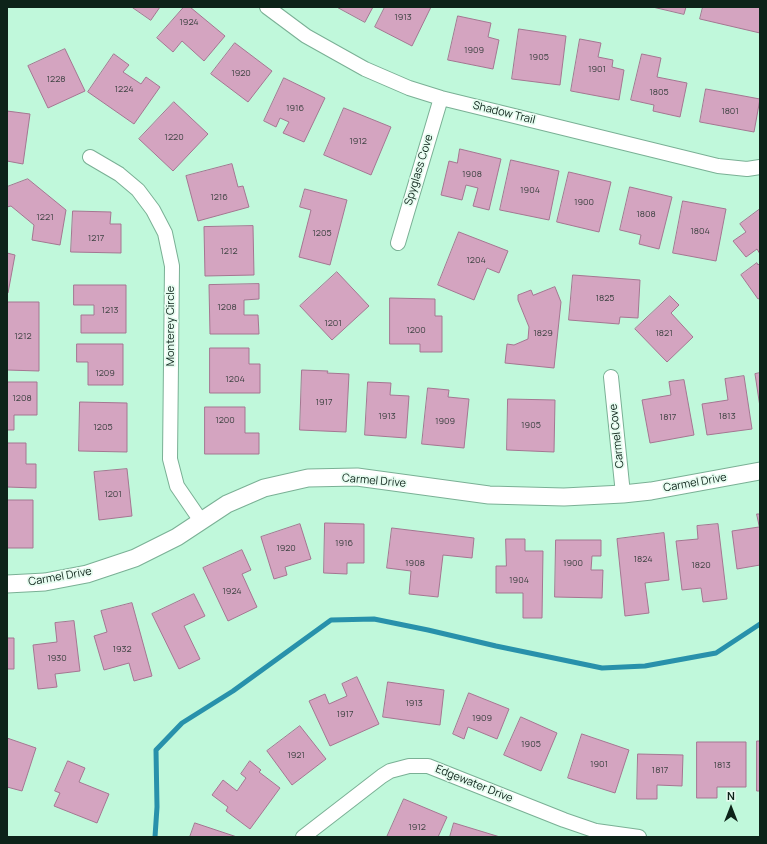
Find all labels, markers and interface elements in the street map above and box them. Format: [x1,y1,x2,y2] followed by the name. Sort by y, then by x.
[394,12,412,22] house number: 1913
[179,17,199,27] house number: 1924
[464,45,484,55] house number: 1909
[529,52,549,62] house number: 1905
[588,64,606,74] house number: 1901
[231,68,251,78] house number: 1920
[47,74,65,84] house number: 1228
[115,84,133,94] house number: 1224
[649,87,669,97] house number: 1805
[471,99,537,127] street label: Shadow Trail
[286,103,304,113] house number: 1916
[721,106,739,116] house number: 1801
[164,132,184,142] house number: 1220
[402,133,436,207] street label: Spyglass Cove
[349,136,367,146] house number: 1912
[462,169,482,179] house number: 1908
[520,185,540,195] house number: 1904
[210,192,228,202] house number: 1216
[574,197,594,207] house number: 1900
[636,209,656,219] house number: 1808
[36,212,54,222] house number: 1221
[690,226,710,236] house number: 1804
[312,228,332,238] house number: 1205
[88,233,104,243] house number: 1217
[220,246,238,256] house number: 1212
[466,255,486,265] house number: 1204
[164,286,178,366] street label: Monterey Circle
[595,293,615,303] house number: 1825
[217,302,237,312] house number: 1208
[101,305,119,315] house number: 1213
[324,318,342,328] house number: 1201
[406,325,426,335] house number: 1200
[533,328,553,338] house number: 1829
[655,328,673,338] house number: 1821
[14,331,32,341] house number: 1212
[95,368,115,378] house number: 1209
[225,374,245,384] house number: 1204
[12,393,32,403] house number: 1208
[315,397,333,407] house number: 1917
[607,403,627,469] street label: Carmel Cove
[378,411,396,421] house number: 1913
[718,411,736,421] house number: 1813
[660,412,676,422] house number: 1817
[215,415,235,425] house number: 1200
[435,416,455,426] house number: 1909
[521,420,541,430] house number: 1905
[93,422,113,432] house number: 1205
[662,471,728,495] street label: Carmel Drive
[341,472,407,490] street label: Carmel Drive
[104,489,122,499] house number: 1201
[335,538,353,548] house number: 1916
[276,543,296,553] house number: 1920
[634,554,652,564] house number: 1824
[405,558,425,568] house number: 1908
[563,558,583,568] house number: 1900
[691,560,711,570] house number: 1820
[27,565,93,589] street label: Carmel Drive
[509,575,529,585] house number: 1904
[222,586,242,596] house number: 1924
[112,644,132,654] house number: 1932
[47,653,67,663] house number: 1930
[405,698,423,708] house number: 1913
[336,709,354,719] house number: 1917
[472,713,492,723] house number: 1909
[521,739,541,749] house number: 1905
[287,750,305,760] house number: 1921
[590,759,608,769] house number: 1901
[713,760,731,770] house number: 1813
[433,762,515,806] street label: Edgewater Drive
[652,765,668,775] house number: 1817
[711,788,751,828] north arrow
[727,788,735,803] text: N
[408,822,426,832] house number: 1912

